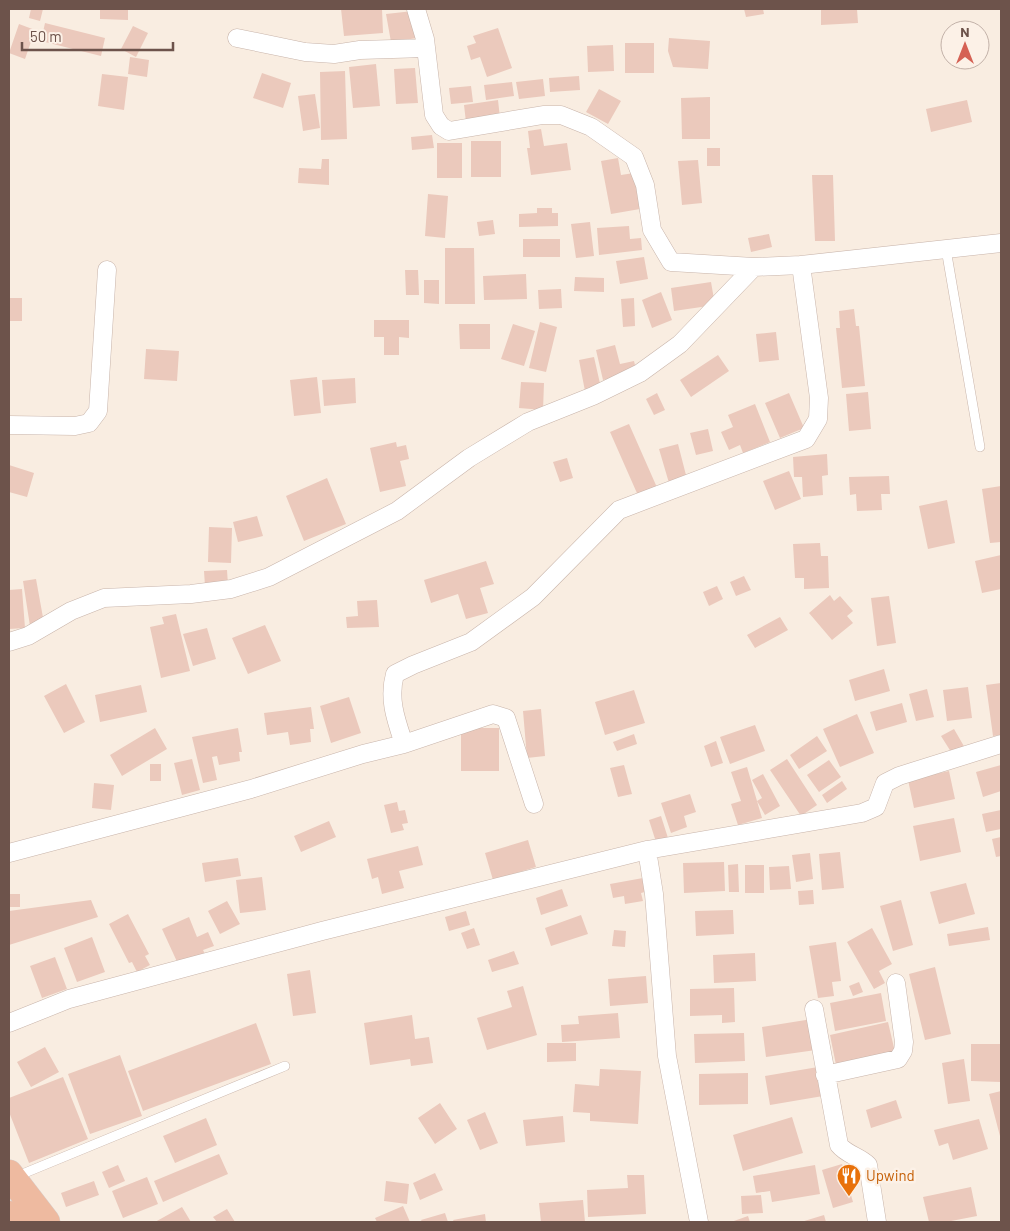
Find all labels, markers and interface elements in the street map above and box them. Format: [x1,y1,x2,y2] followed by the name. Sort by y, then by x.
[22,20,174,52] scale bar
[940,20,990,70] north arrow
[960,23,970,40] text: N
[30,27,62,45] text: 50 m
[836,1163,862,1197] restaurant icon: Upwind
[866,1166,915,1184] place label: Upwind

